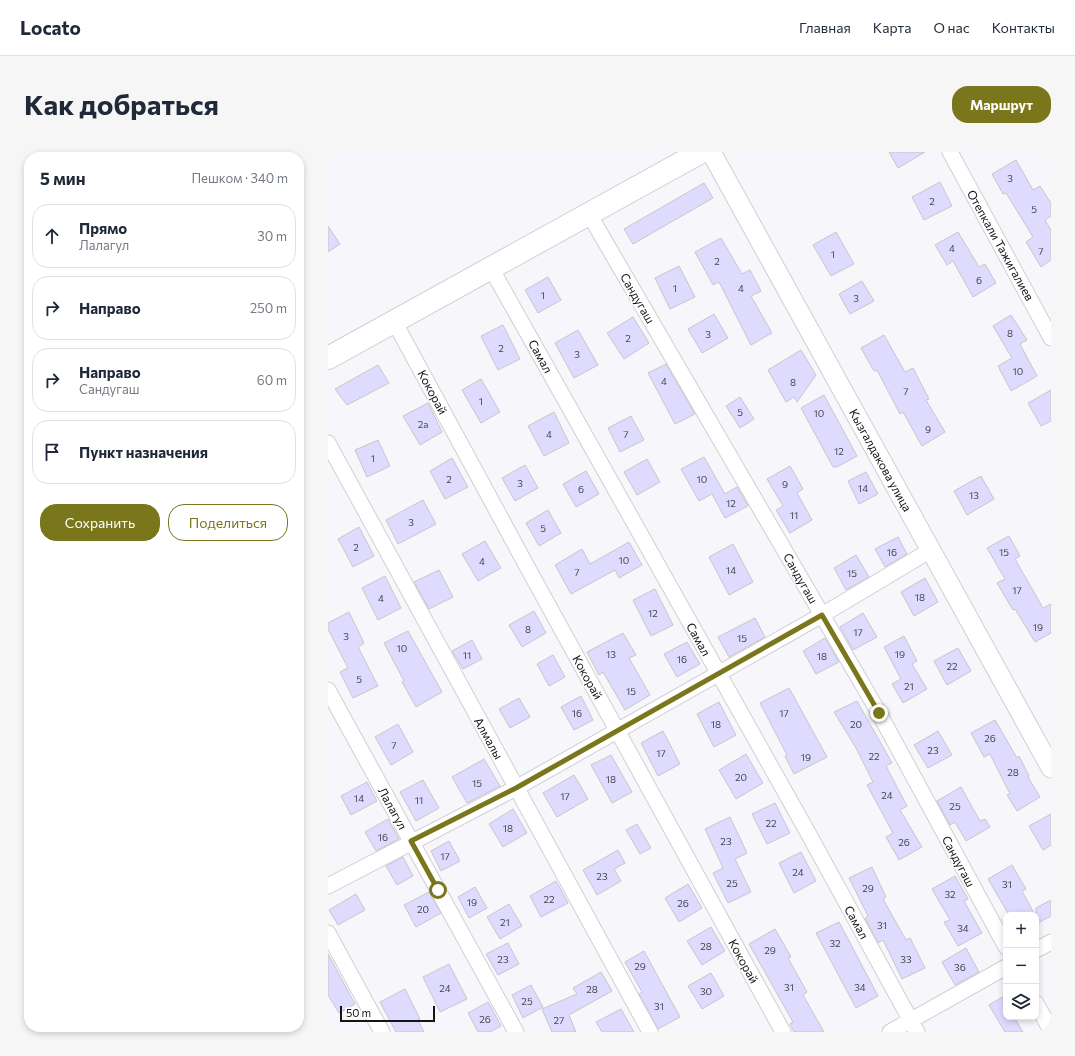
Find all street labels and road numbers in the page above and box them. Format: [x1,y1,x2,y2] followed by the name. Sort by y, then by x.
[965,187,1037,303] street label: Отепкали Тажигалиев
[618,270,658,326] street label: Сандугаш
[526,337,556,375] street label: Самал
[415,367,451,417] street label: Кокорай
[847,406,915,514] street label: Кызгалдакова улица
[781,550,821,606] street label: Сандугаш
[684,620,714,658] street label: Самал
[570,653,606,701] street label: Кокорай
[472,715,506,761] street label: Алмалы
[376,784,410,832] street label: Лалагул
[940,833,978,889] street label: Сандугаш
[842,903,872,941] street label: Самал
[726,937,762,985] street label: Кокорай

